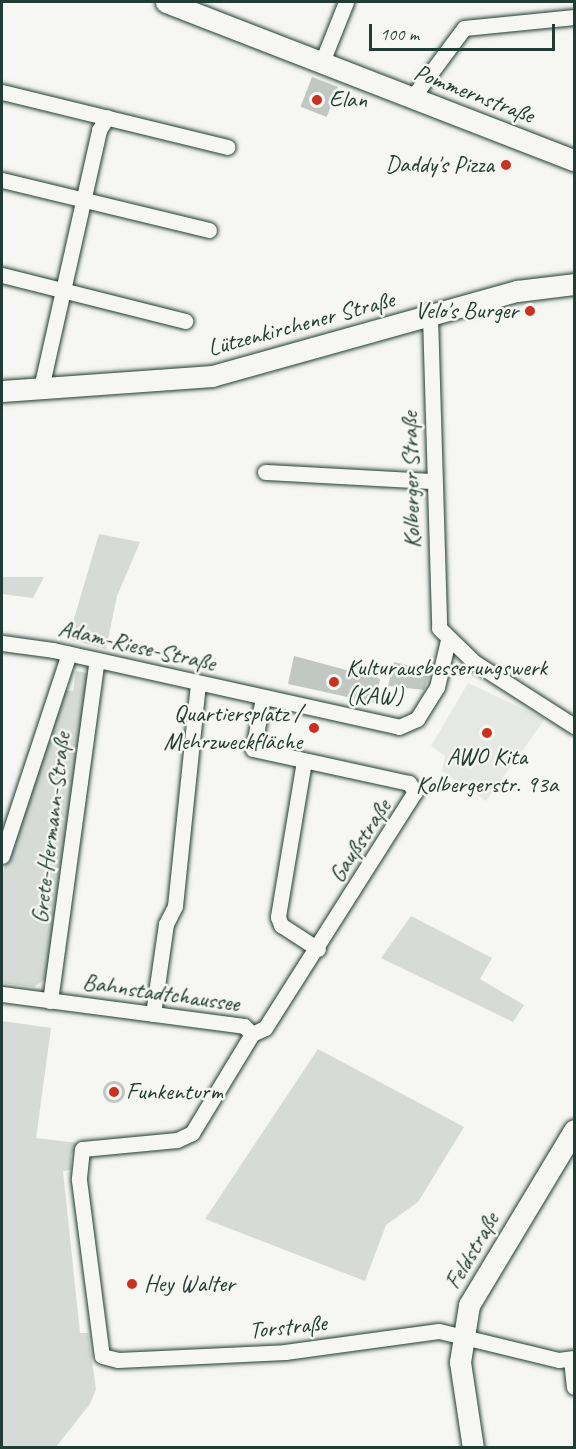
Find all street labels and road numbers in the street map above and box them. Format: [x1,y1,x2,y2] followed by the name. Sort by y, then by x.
[410,58,538,130] street label: Pommernstraße
[204,285,398,363] street label: Lützenkirchener Straße
[395,411,427,549] street label: Kolberger Straße
[56,614,218,678] street label: Adam-Riese-Straße
[25,731,77,925] street label: Grete-Hermann-Straße
[323,794,397,888] street label: Gaußstraße
[81,968,241,1018] street label: Bahnstadtchaussee
[439,1208,505,1294] street label: Feldstraße
[248,1309,328,1345] street label: Torstraße

